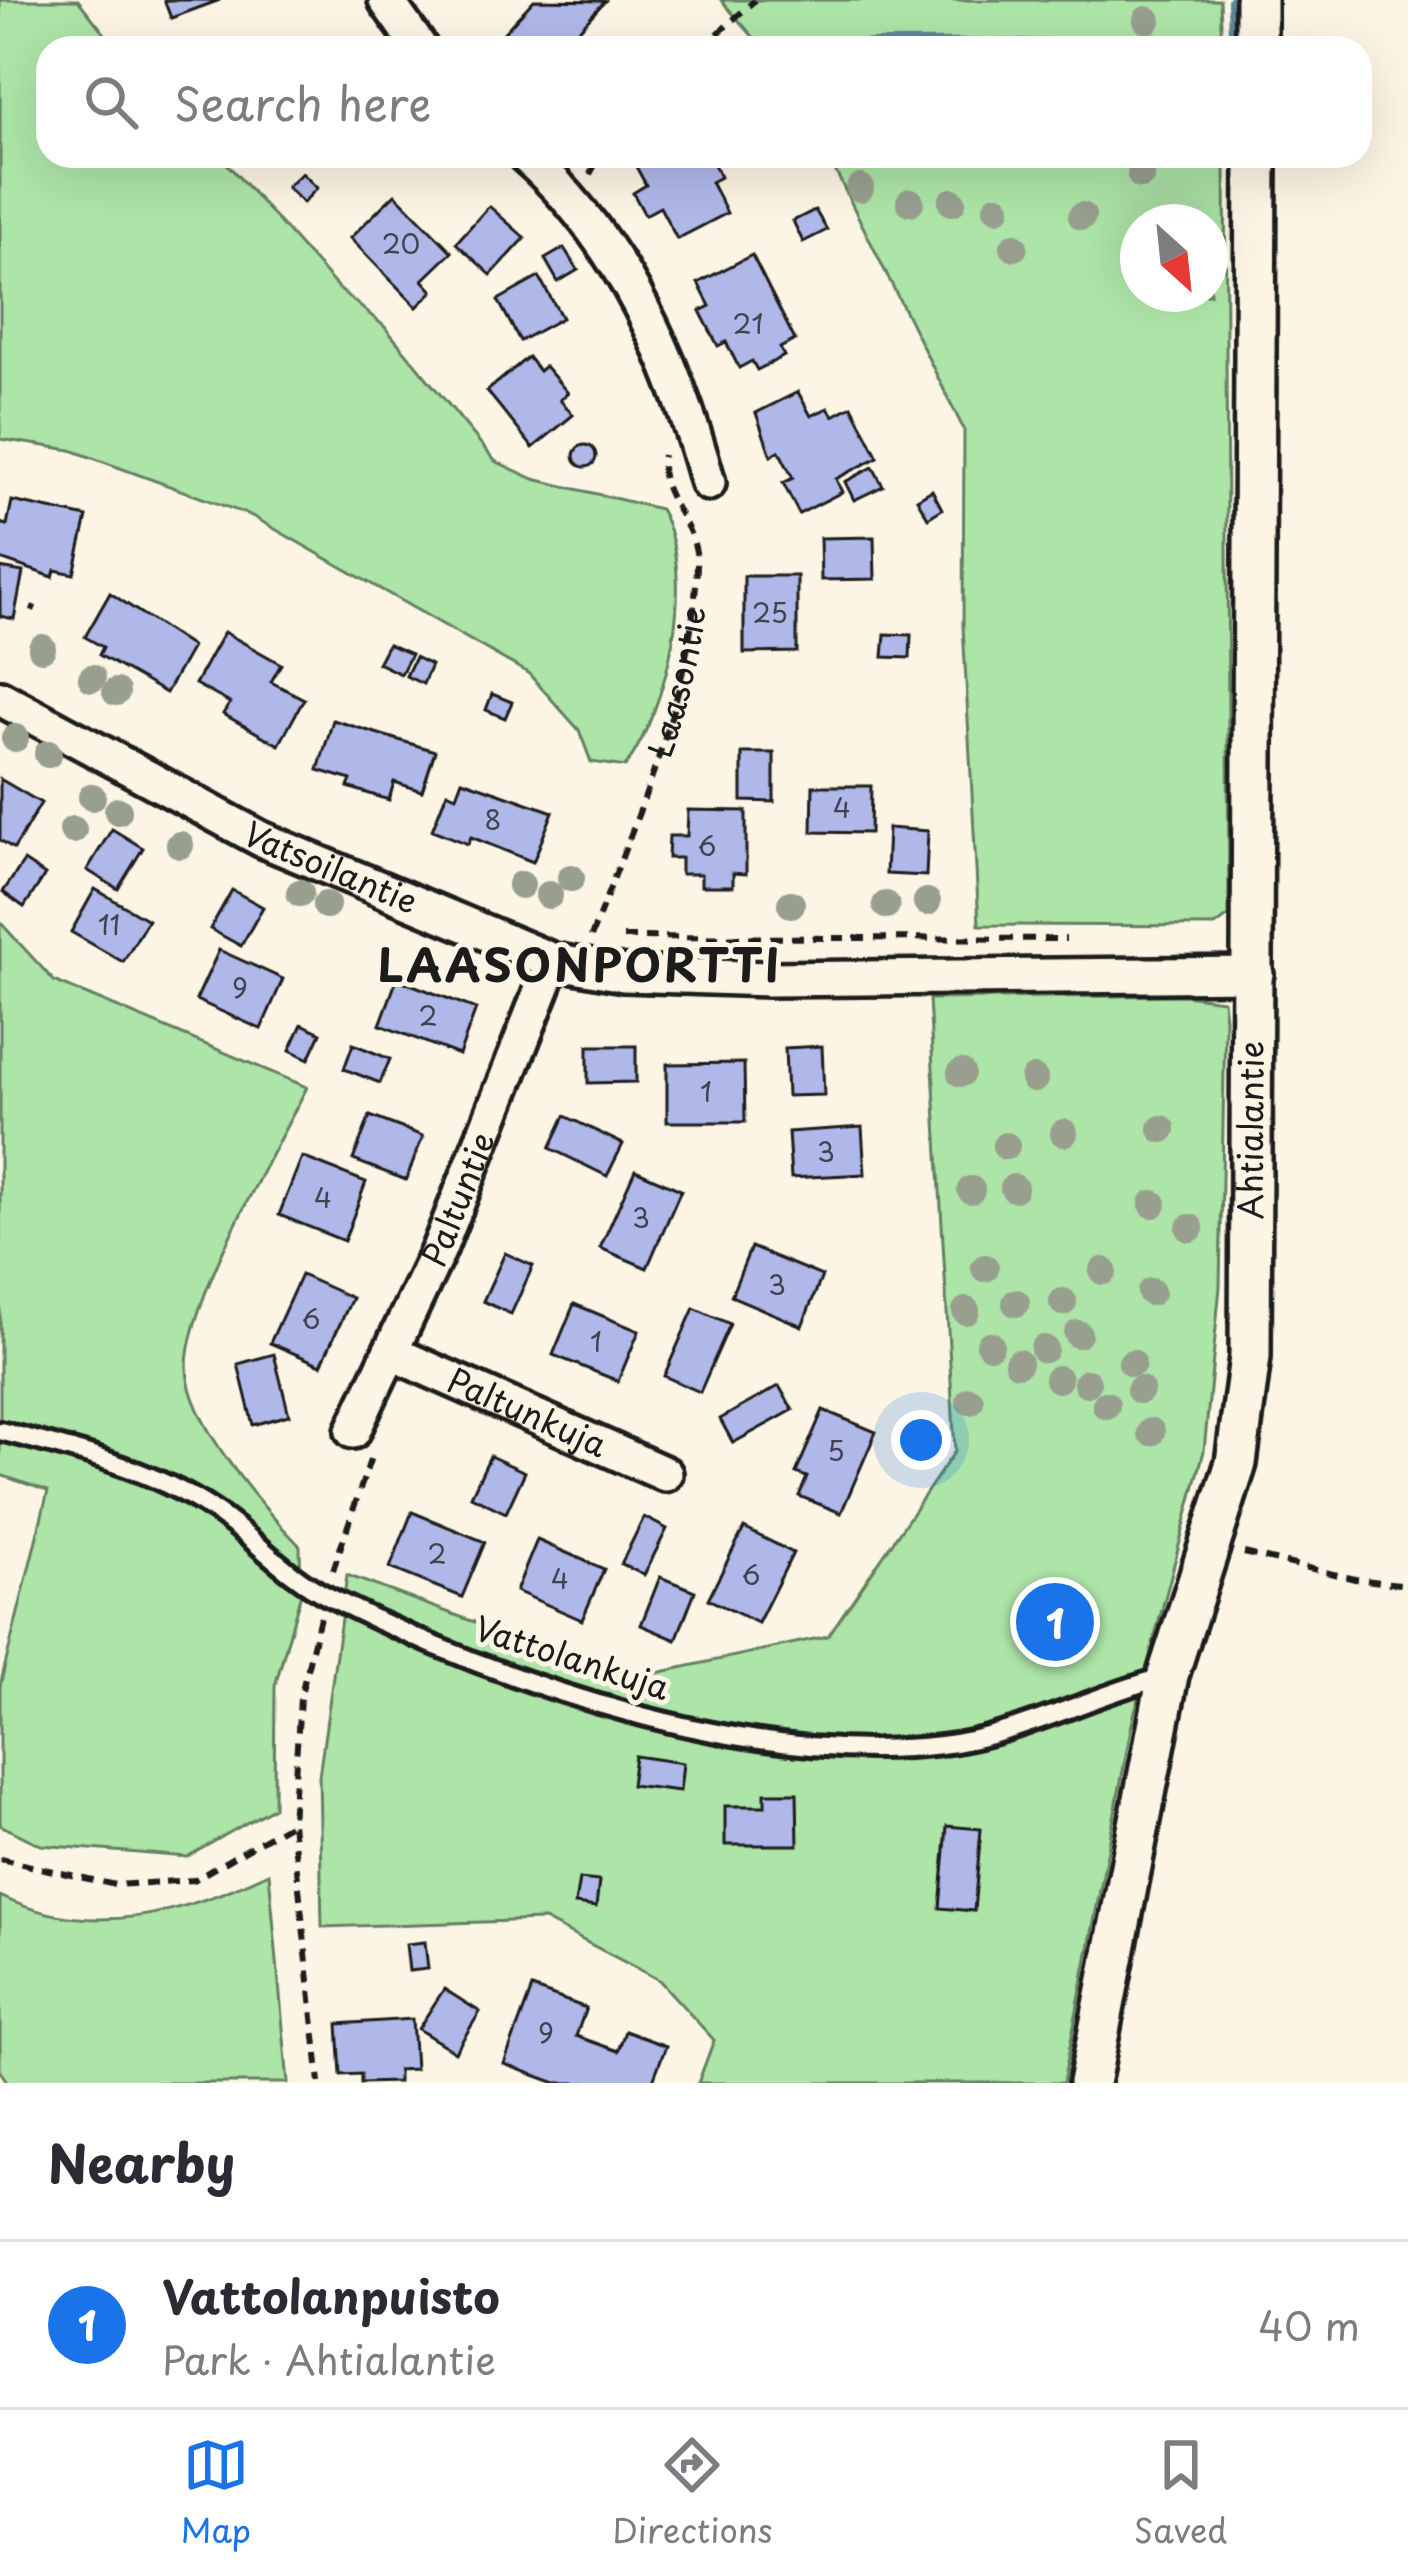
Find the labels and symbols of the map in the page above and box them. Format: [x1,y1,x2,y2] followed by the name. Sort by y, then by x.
[1120,204,1228,312] north arrow
[382,222,420,263] house number: 20
[732,302,764,343] house number: 21
[752,591,788,632] house number: 25
[633,603,717,763] street label: Laasontie
[833,786,851,827] house number: 4
[485,798,501,839] house number: 8
[235,807,426,925] street label: Vatsoilantie
[698,824,716,865] house number: 6
[98,903,120,944] house number: 11
[378,929,782,997] district label: LAASONPORTTI
[232,966,248,1007] house number: 9
[418,994,438,1035] house number: 2
[1224,1041,1275,1219] street label: Ahtialantie
[700,1070,712,1111] house number: 1
[407,1124,506,1274] street label: Paltuntie
[817,1130,835,1171] house number: 3
[314,1176,332,1217] house number: 4
[632,1196,650,1237] house number: 3
[768,1263,786,1304] house number: 3
[302,1297,320,1338] house number: 6
[590,1320,602,1361] house number: 1
[440,1354,616,1468] street label: Paltunkuja
[891,1410,951,1470] your location
[827,1429,845,1470] house number: 5
[427,1532,447,1573] house number: 2
[742,1553,760,1594] house number: 6
[551,1557,569,1598] house number: 4
[1016,1577,1094,1667] pin: 1
[469,1601,677,1711] street label: Vattolankuja
[538,2011,554,2052] house number: 9

